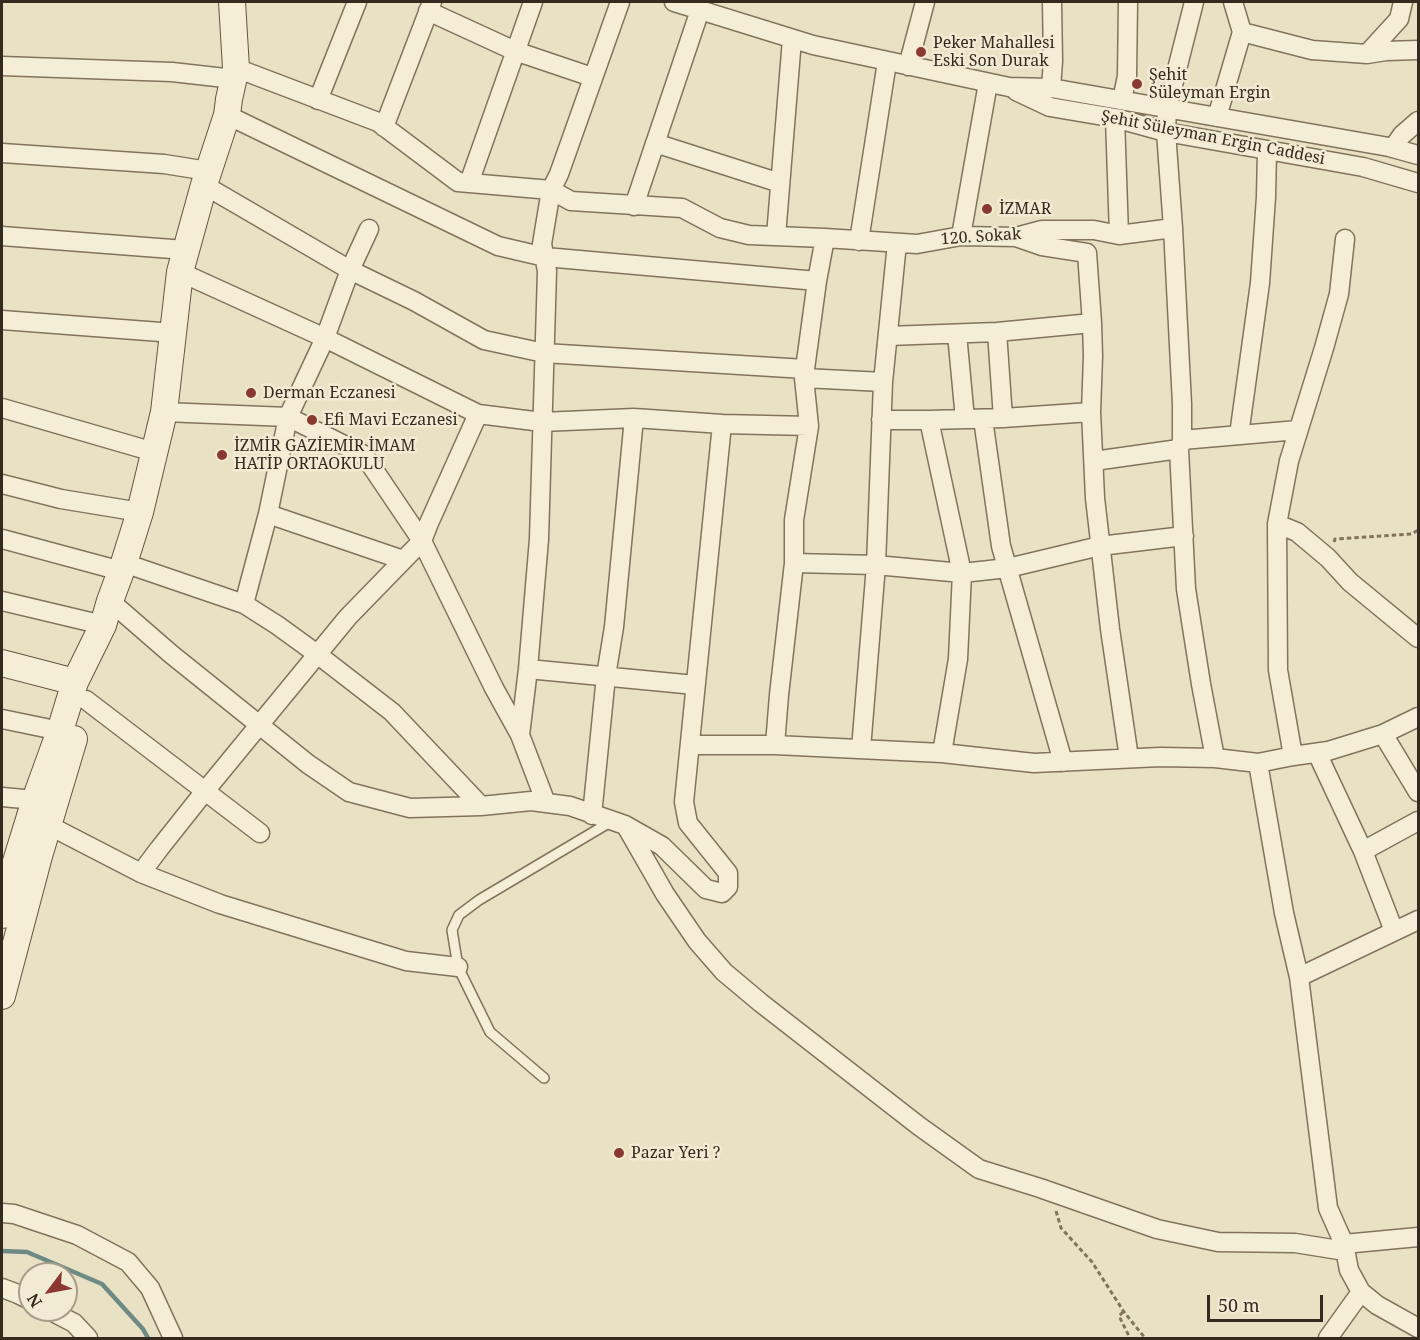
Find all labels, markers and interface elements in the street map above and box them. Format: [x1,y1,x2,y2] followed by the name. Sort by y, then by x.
[933,33,1055,71] place label: Peker Mahallesi Eski Son Durak
[914,45,928,59] marker: Peker Mahallesi Eski Son Durak
[1149,65,1271,103] place label: Şehit Süleyman Ergin
[1130,77,1144,91] marker: Şehit Süleyman Ergin
[1100,107,1326,169] street label: Şehit Süleyman Ergin Caddesi
[999,199,1051,219] place label: İZMAR
[980,202,994,216] marker: İZMAR
[940,225,1022,249] street label: 120. Sokak
[263,383,396,403] place label: Derman Eczanesi
[244,386,258,400] marker: Derman Eczanesi
[324,410,458,430] place label: Efi Mavi Eczanesi
[305,413,319,427] marker: Efi Mavi Eczanesi
[234,436,416,474] place label: İZMİR GAZİEMİR İMAM HATİP ORTAOKULU
[215,448,229,462] marker: İZMİR GAZİEMİR İMAM HATİP ORTAOKULU
[631,1143,720,1163] place label: Pazar Yeri ?
[612,1146,626,1160] marker: Pazar Yeri ?
[18,1262,78,1322] north arrow
[1210,1283,1326,1321] scale bar
[22,1289,47,1312] text: N
[1218,1293,1260,1317] text: 50 m

